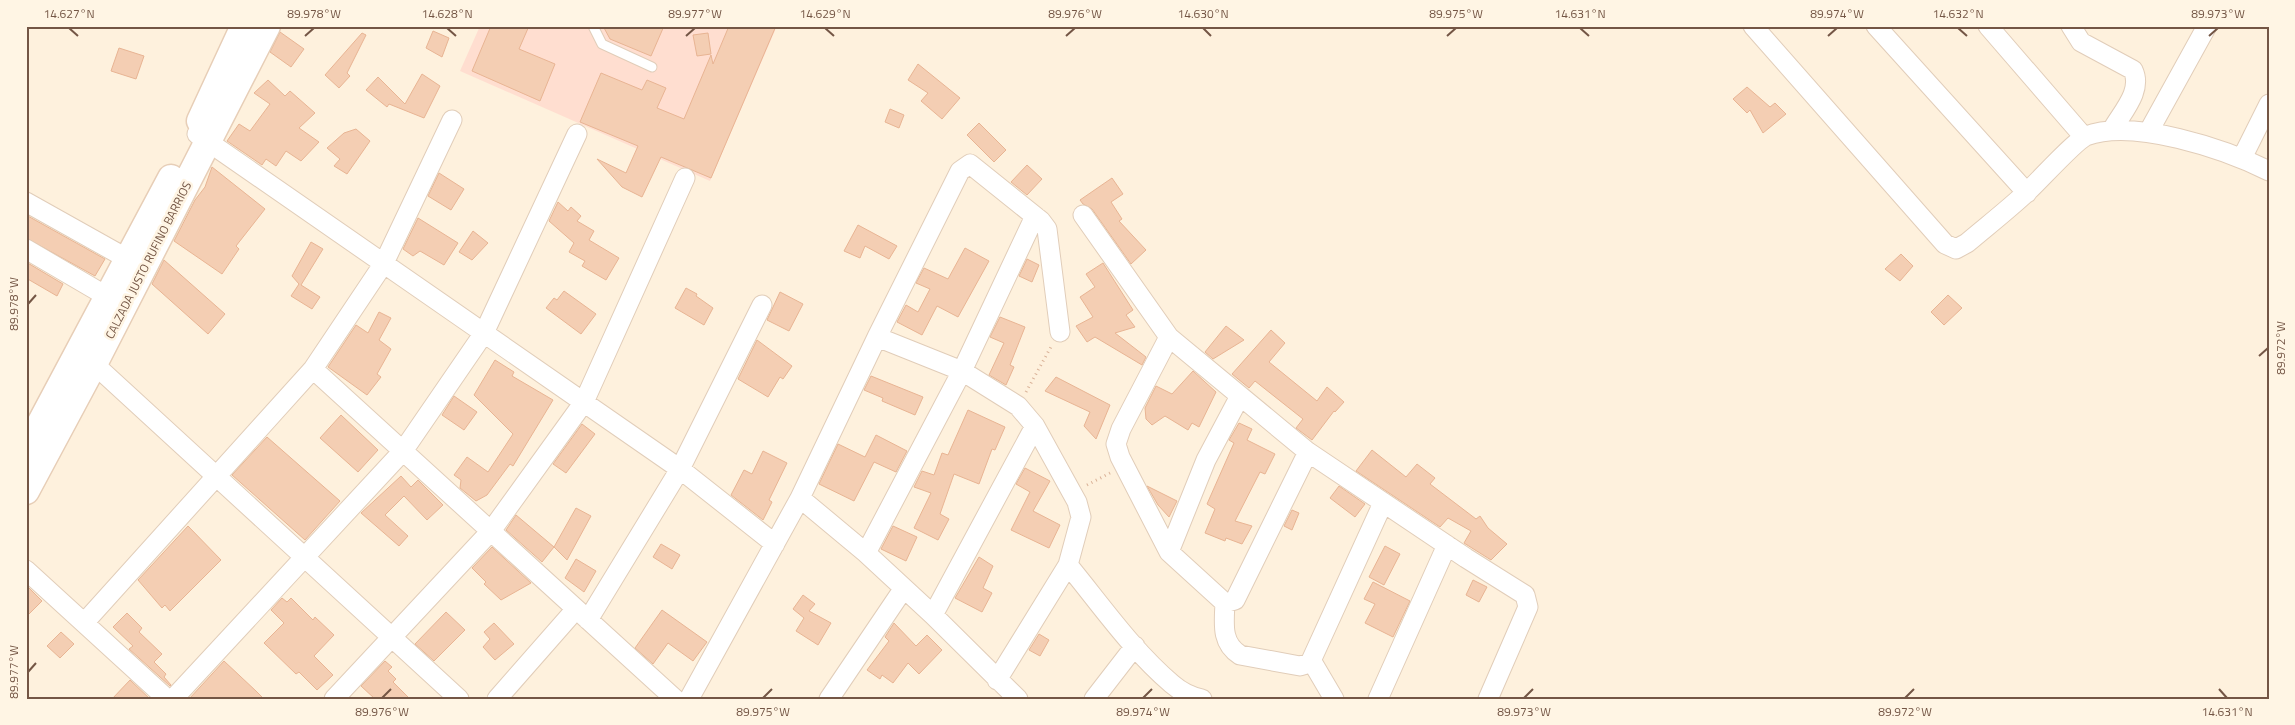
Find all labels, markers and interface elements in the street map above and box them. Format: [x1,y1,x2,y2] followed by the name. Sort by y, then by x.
[43,4,95,23] text: 14.627°N
[287,4,341,23] text: 89.978°W
[421,4,473,23] text: 14.628°N
[668,4,722,23] text: 89.977°W
[799,4,851,23] text: 14.629°N
[1048,4,1102,23] text: 89.976°W
[1177,4,1229,23] text: 14.630°N
[1429,4,1483,23] text: 89.975°W
[1554,4,1606,23] text: 14.631°N
[1810,4,1864,23] text: 89.974°W
[1932,4,1984,23] text: 14.632°N
[2191,4,2245,23] text: 89.973°W
[100,178,196,342] street label: CALZADA JUSTO RUFINO BARRIOS
[4,277,23,331] text: 89.978°W
[2271,321,2290,375] text: 89.972°W
[4,645,23,699] text: 89.977°W
[355,702,409,721] text: 89.976°W
[736,702,790,721] text: 89.975°W
[1116,702,1170,721] text: 89.974°W
[1497,702,1551,721] text: 89.973°W
[1878,702,1932,721] text: 89.972°W
[2201,702,2253,721] text: 14.631°N

